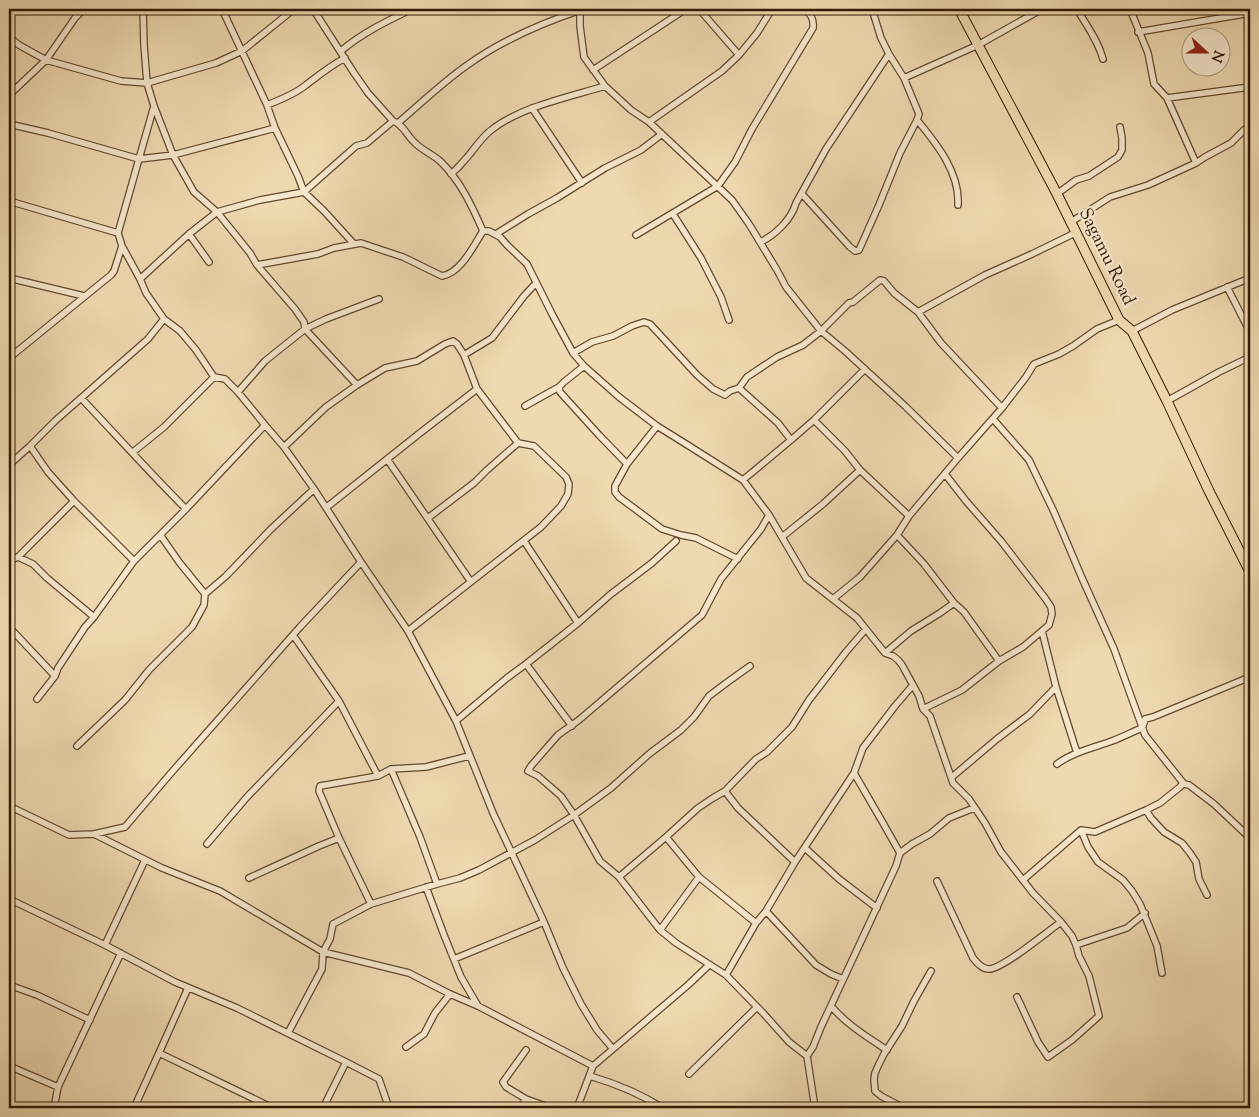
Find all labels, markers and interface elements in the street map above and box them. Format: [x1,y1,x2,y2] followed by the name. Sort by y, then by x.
[1182,28,1232,78] north arrow
[1205,47,1228,65] text: N
[1071,204,1141,310] street label: Sagamu Road

